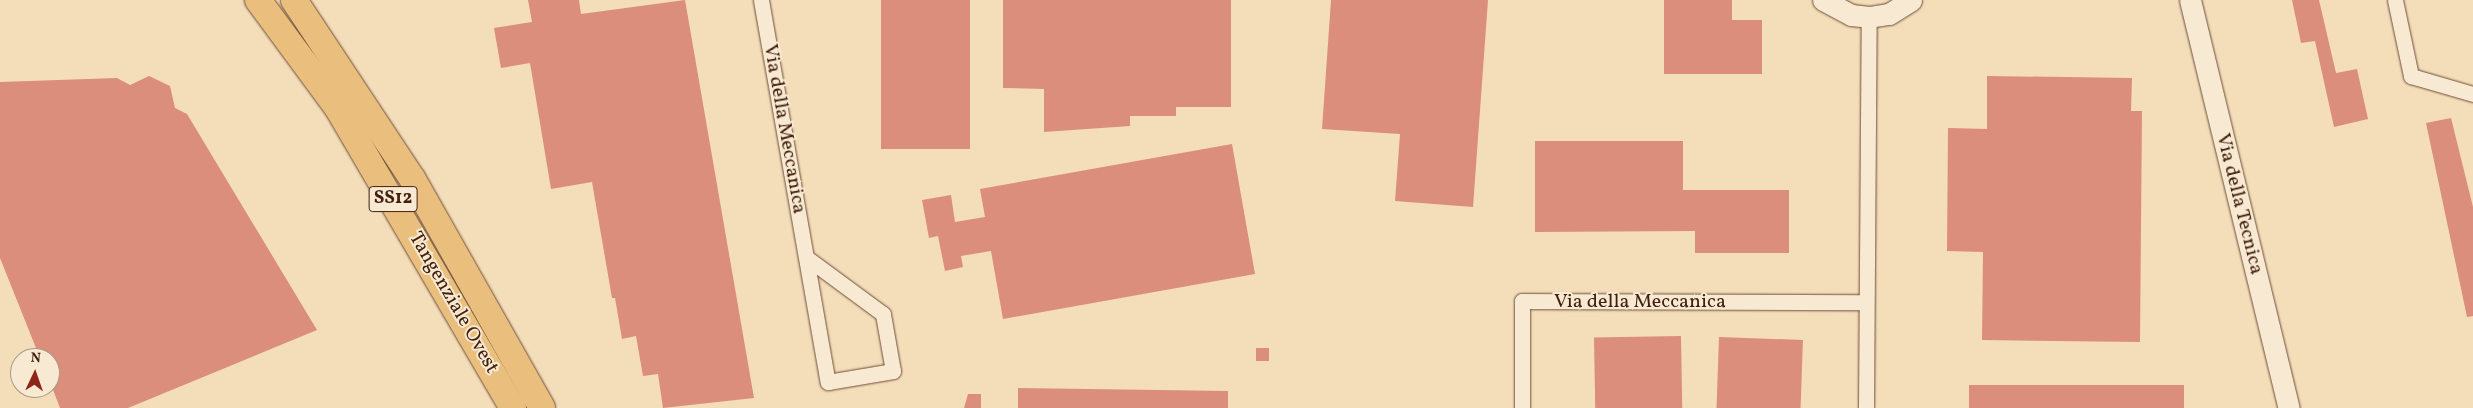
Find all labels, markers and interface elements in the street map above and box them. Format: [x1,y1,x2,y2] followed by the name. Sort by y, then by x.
[757,42,811,216] street label: Via della Meccanica
[2210,131,2268,277] street label: Via della Tecnica
[368,182,418,215] road number: SS12
[403,228,503,378] street label: Tangenziale Ovest
[1554,290,1726,314] street label: Via della Meccanica
[10,348,60,398] north arrow
[30,349,41,368] text: N

